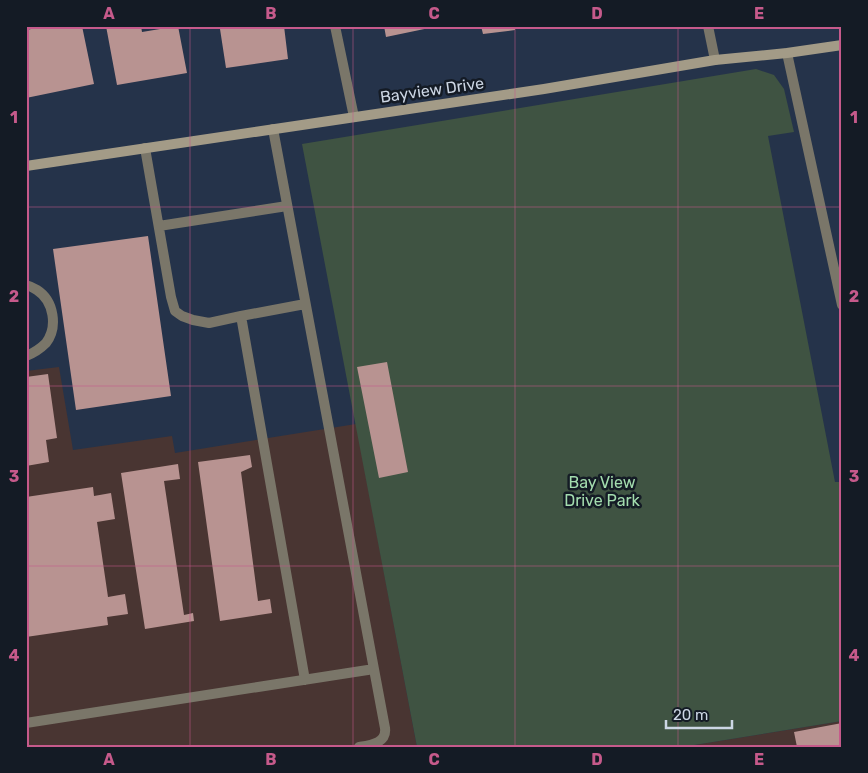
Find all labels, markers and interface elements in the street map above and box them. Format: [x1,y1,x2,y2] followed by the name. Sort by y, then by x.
[103,4,115,23] text: A
[265,4,277,23] text: B
[428,4,440,23] text: C
[591,4,603,23] text: D
[754,4,764,23] text: E
[379,73,485,107] street label: Bayview Drive
[10,108,18,127] text: 1
[850,108,858,127] text: 1
[9,287,19,306] text: 2
[849,287,859,306] text: 2
[9,467,19,486] text: 3
[849,467,859,486] text: 3
[564,473,641,510] park label: Bay View Drive Park
[9,646,20,665] text: 4
[849,646,860,665] text: 4
[666,698,732,730] scale bar
[673,706,708,724] text: 20 m
[103,750,115,769] text: A
[265,750,277,769] text: B
[428,750,440,769] text: C
[591,750,603,769] text: D
[754,750,764,769] text: E

